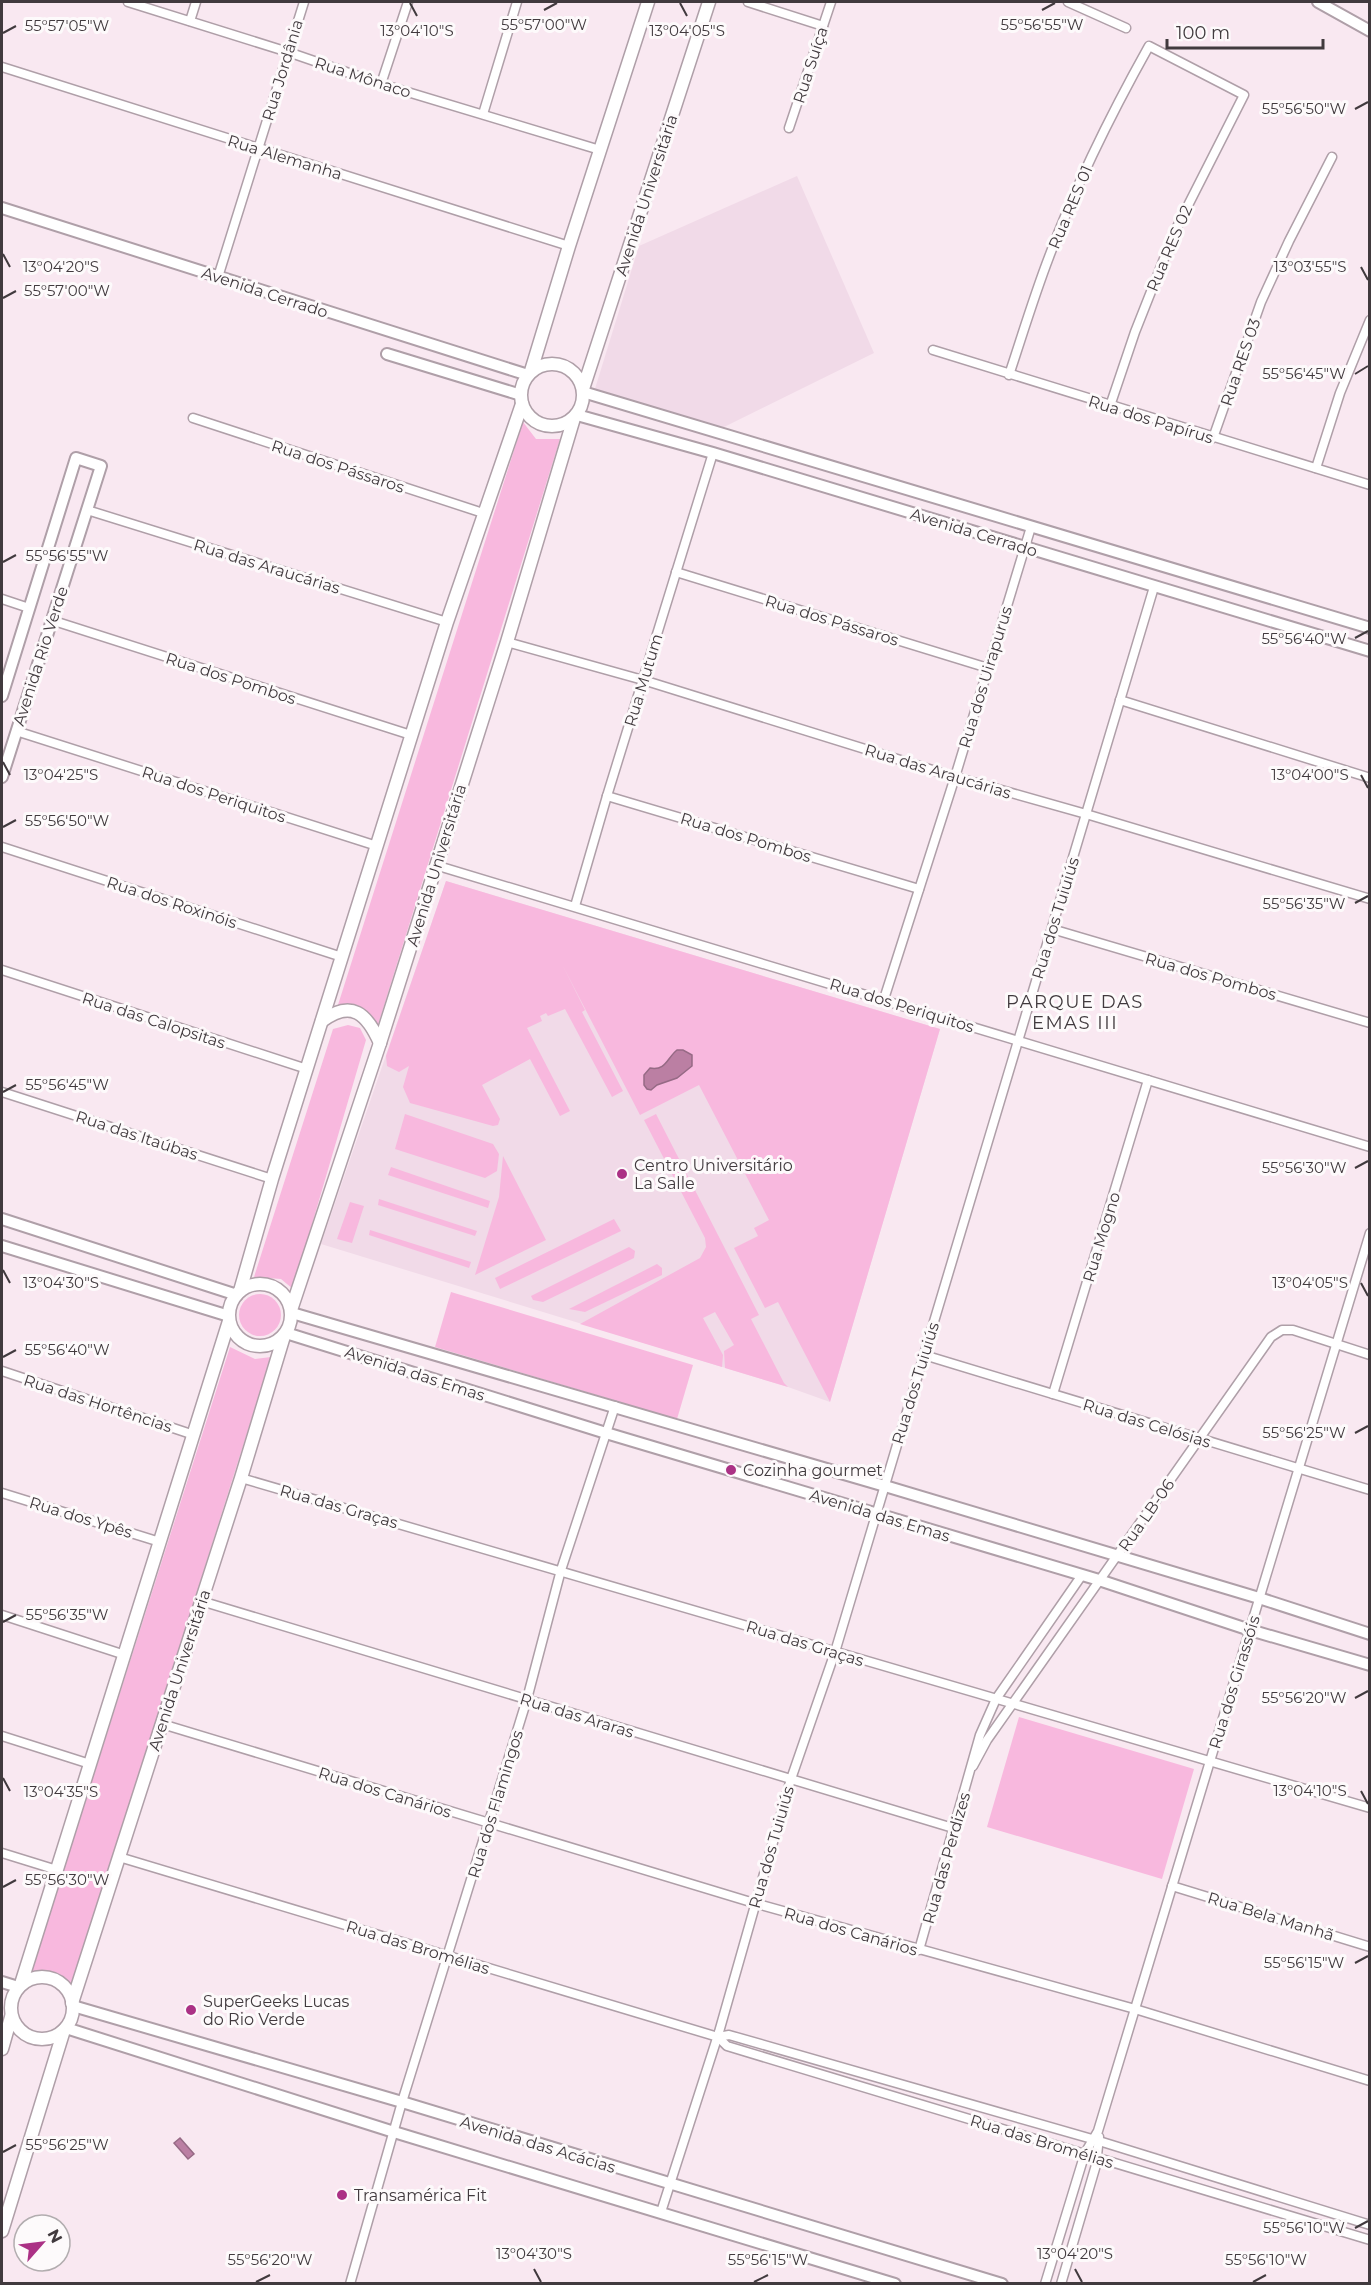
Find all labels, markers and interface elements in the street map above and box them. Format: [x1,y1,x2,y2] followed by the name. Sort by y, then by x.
[1167,12,1323,50] scale bar
[501,15,587,34] text: 55°57'00"W
[1001,15,1084,34] text: 55°56'55"W
[25,16,110,35] text: 55°57'05"W
[258,17,307,123] street label: Rua Jordânia
[380,21,454,40] text: 13°04'10"S
[649,21,725,40] text: 13°04'05"S
[1176,22,1230,44] text: 100 m
[789,25,832,106] street label: Rua Suíça
[312,53,414,102] street label: Rua Mônaco
[1262,99,1347,118] text: 55°56'50"W
[611,112,682,278] street label: Avenida Universitária
[225,131,344,184] street label: Rua Alemanha
[1044,163,1097,252] street label: Rua RES 01
[1143,202,1196,294] street label: Rua RES 02
[23,257,99,276] text: 13°04'20"S
[1274,257,1346,276] text: 13°03'55"S
[199,263,330,322] street label: Avenida Cerrado
[24,281,110,300] text: 55°57'00"W
[1217,316,1264,409] street label: Rua RES 03
[1262,364,1346,383] text: 55°56'45"W
[1086,391,1216,448] street label: Rua dos Papírus
[269,436,407,497] street label: Rua dos Pássaros
[908,504,1040,561] street label: Avenida Cerrado
[191,535,342,598] street label: Rua das Araucárias
[26,546,109,565] text: 55°56'55"W
[9,584,72,728] street label: Avenida Rio Verde
[763,591,901,650] street label: Rua dos Pássaros
[955,604,1016,750] street label: Rua dos Uirapurus
[1261,629,1347,648] text: 55°56'40"W
[620,631,667,729] street label: Rua Mutum
[163,648,299,709] street label: Rua dos Pombos
[862,740,1013,803] street label: Rua das Araucárias
[139,762,288,827] street label: Rua dos Periquitos
[24,765,98,784] text: 13°04'25"S
[1271,765,1349,784] text: 13°04'00"S
[403,782,470,949] street label: Avenida Universitária
[678,809,814,866] street label: Rua dos Pombos
[25,811,110,830] text: 55°56'50"W
[1028,855,1083,981] street label: Rua dos Tuiuiús
[104,872,240,933] street label: Rua dos Roxinóis
[1263,894,1346,913] text: 55°56'35"W
[1143,949,1279,1004] street label: Rua dos Pombos
[827,974,977,1037] street label: Rua dos Periquitos
[80,988,228,1053] street label: Rua das Calopsitas
[1006,991,1144,1034] district label: PARQUE DAS EMAS III
[25,1075,109,1094] text: 55°56'45"W
[73,1107,201,1164] street label: Rua das Itaúbas
[634,1156,793,1193] place label: Centro Universitário La Salle
[1262,1158,1347,1177] text: 55°56'30"W
[615,1167,629,1181] marker: Centro Universitário La Salle
[1079,1190,1124,1284] street label: Rua Mogno
[23,1273,99,1292] text: 13°04'30"S
[1272,1273,1348,1292] text: 13°04'05"S
[888,1320,943,1446] street label: Rua dos Tuiuiús
[24,1340,110,1359] text: 55°56'40"W
[342,1342,487,1405] street label: Avenida das Emas
[21,1370,175,1437] street label: Rua das Hortências
[1081,1395,1213,1452] street label: Rua das Celósias
[1262,1423,1346,1442] text: 55°56'25"W
[743,1461,883,1480] place label: Cozinha gourmet
[724,1463,738,1477] marker: Cozinha gourmet
[1115,1475,1178,1555] street label: Rua LB-06
[278,1481,400,1532] street label: Rua das Graças
[807,1485,953,1546] street label: Avenida das Emas
[27,1493,135,1542] street label: Rua dos Ypês
[144,1587,215,1753] street label: Avenida Universitária
[26,1605,109,1624] text: 55°56'35"W
[1205,1613,1264,1751] street label: Rua dos Girassóis
[744,1617,866,1670] street label: Rua das Graças
[1262,1688,1347,1707] text: 55°56'20"W
[518,1689,636,1742] street label: Rua das Araras
[464,1728,527,1880] street label: Rua dos Flamingos
[316,1763,454,1822] street label: Rua dos Canários
[1273,1781,1347,1800] text: 13°04'10"S
[24,1782,98,1801] text: 13°04'35"S
[745,1784,798,1911] street label: Rua dos Tuiuiús
[919,1790,974,1926] street label: Rua das Perdizes
[25,1870,110,1889] text: 55°56'30"W
[1205,1888,1336,1945] street label: Rua Bela Manhã
[782,1903,920,1960] street label: Rua dos Canários
[344,1917,492,1978] street label: Rua das Bromélias
[1264,1953,1345,1972] text: 55°56'15"W
[203,1992,350,2029] place label: SuperGeeks Lucas do Rio Verde
[184,2003,198,2017] marker: SuperGeeks Lucas do Rio Verde
[968,2111,1116,2172] street label: Rua das Bromélias
[458,2112,618,2177] street label: Avenida das Acácias
[25,2135,109,2154] text: 55°56'25"W
[354,2186,487,2205] place label: Transamérica Fit
[335,2188,349,2202] marker: Transamérica Fit
[12,2213,72,2273] north arrow
[1263,2218,1345,2237] text: 55°56'10"W
[43,2226,66,2246] text: N
[496,2244,572,2263] text: 13°04'30"S
[1037,2244,1113,2263] text: 13°04'20"S
[228,2250,313,2269] text: 55°56'20"W
[728,2250,809,2269] text: 55°56'15"W
[1225,2250,1307,2269] text: 55°56'10"W

